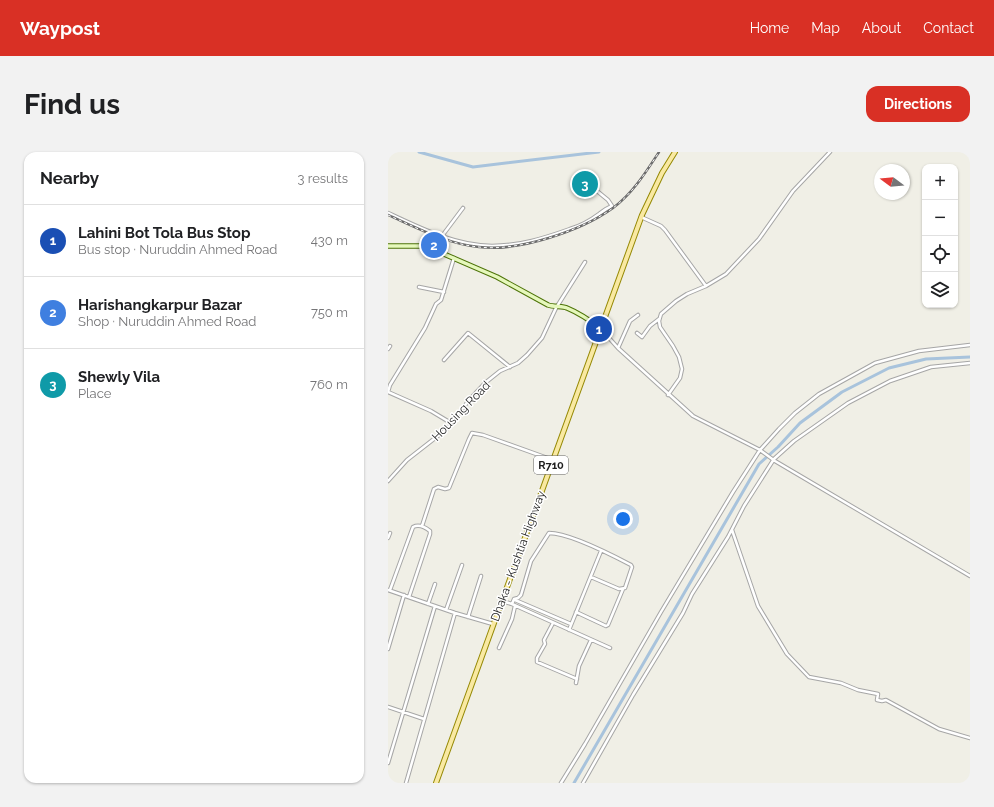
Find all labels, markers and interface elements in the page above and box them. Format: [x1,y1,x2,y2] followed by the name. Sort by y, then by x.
[20,17,100,39] text: Waypost
[750,20,789,36] text: Home
[811,20,840,36] text: Map
[862,20,901,36] text: About
[923,20,974,36] text: Contact
[866,86,970,122] button: Directions
[24,88,120,121] text: Find us
[874,164,910,200] north arrow
[922,164,958,308] map controls
[922,164,958,200] button: +
[40,168,99,188] text: Nearby
[572,169,598,199] pin: 3
[298,171,348,186] text: 3 results
[922,200,958,236] button: −
[78,224,250,242] text: Lahini Bot Tola Bus Stop
[421,230,447,260] pin: 2
[50,233,56,248] text: 1
[311,233,348,248] text: 430 m
[922,236,958,272] button: locate
[78,242,277,257] text: Bus stop · Nuruddin Ahmed Road
[922,272,958,308] button: layers
[78,296,242,314] text: Harishangkarpur Bazar
[49,305,57,320] text: 2
[311,305,348,320] text: 750 m
[78,314,256,329] text: Shop · Nuruddin Ahmed Road
[586,314,612,344] pin: 1
[78,368,160,386] text: Shewly Vila
[49,377,57,392] text: 3
[310,377,348,392] text: 760 m
[429,378,493,444] street label: Housing Road
[78,386,111,401] text: Place
[534,456,568,474] road number: R710
[488,488,548,623] street label: Dhaka - Kushtia Highway
[613,509,633,529] your location

